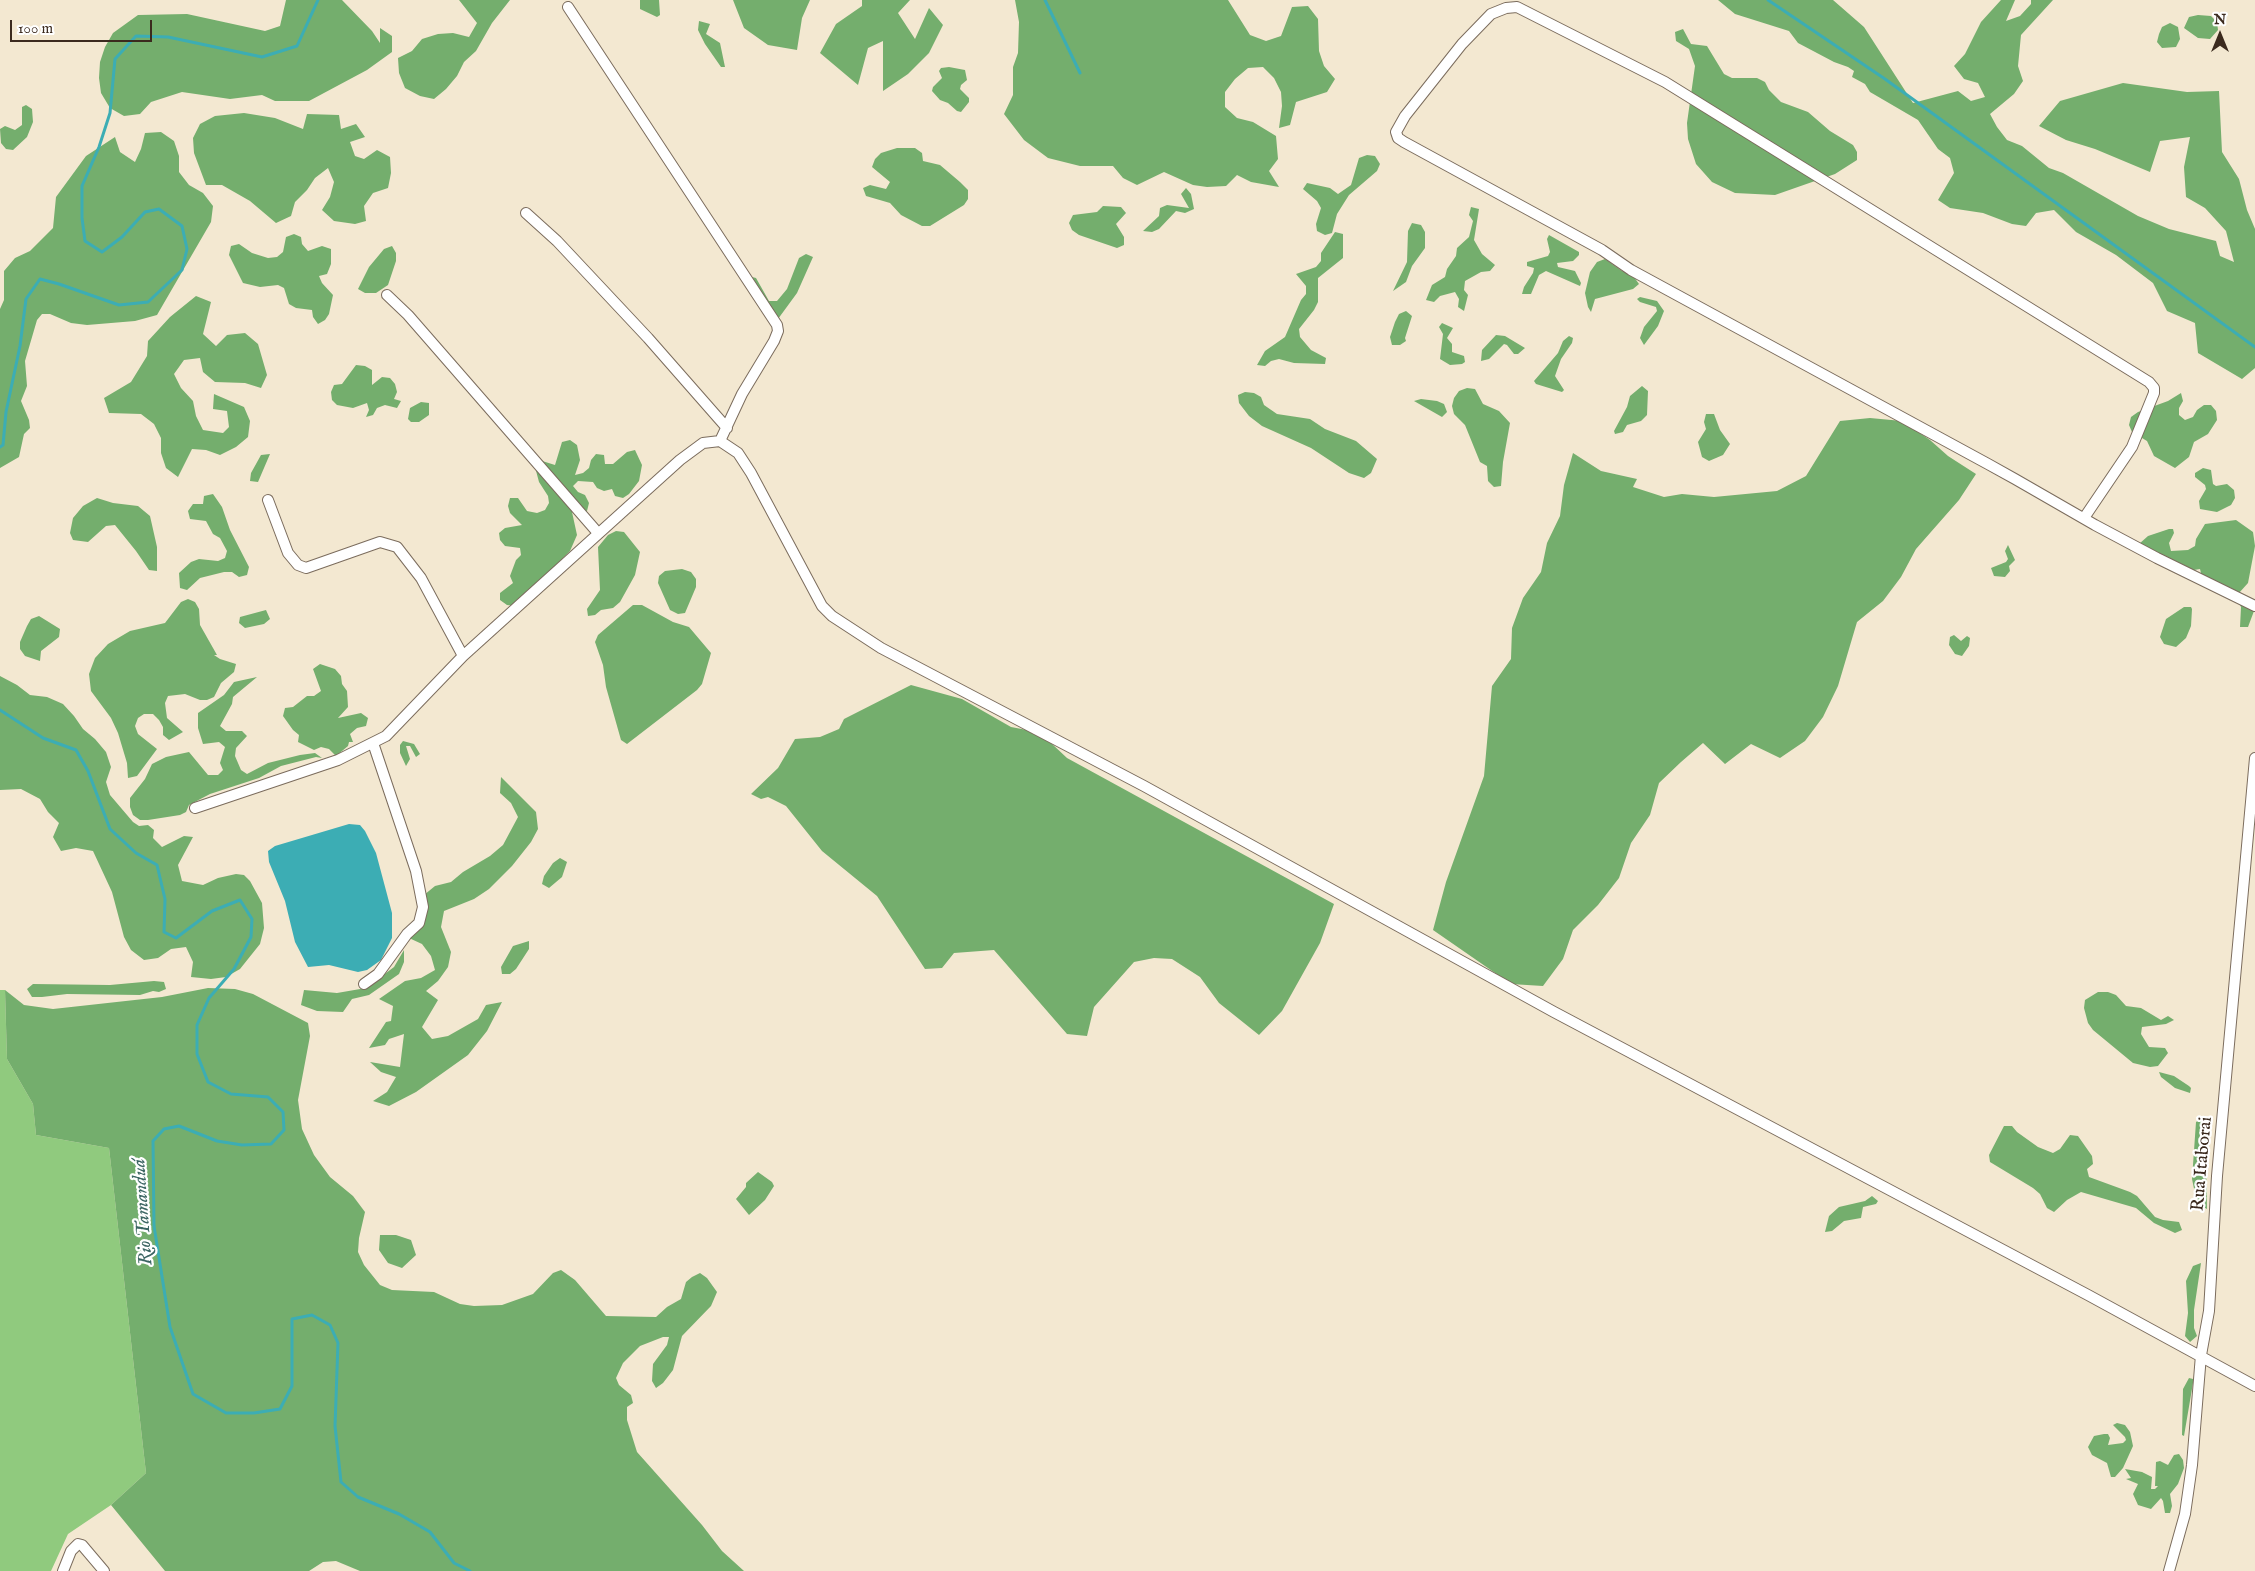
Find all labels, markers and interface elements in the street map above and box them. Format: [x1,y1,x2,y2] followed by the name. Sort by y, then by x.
[12,10,155,42] scale bar
[2195,10,2245,60] north arrow
[2214,11,2226,29] text: N
[18,19,53,38] text: 100 m
[2188,1116,2218,1212] street label: Rua Itaborai
[129,1158,159,1266] water label: Rio Tamanduá

